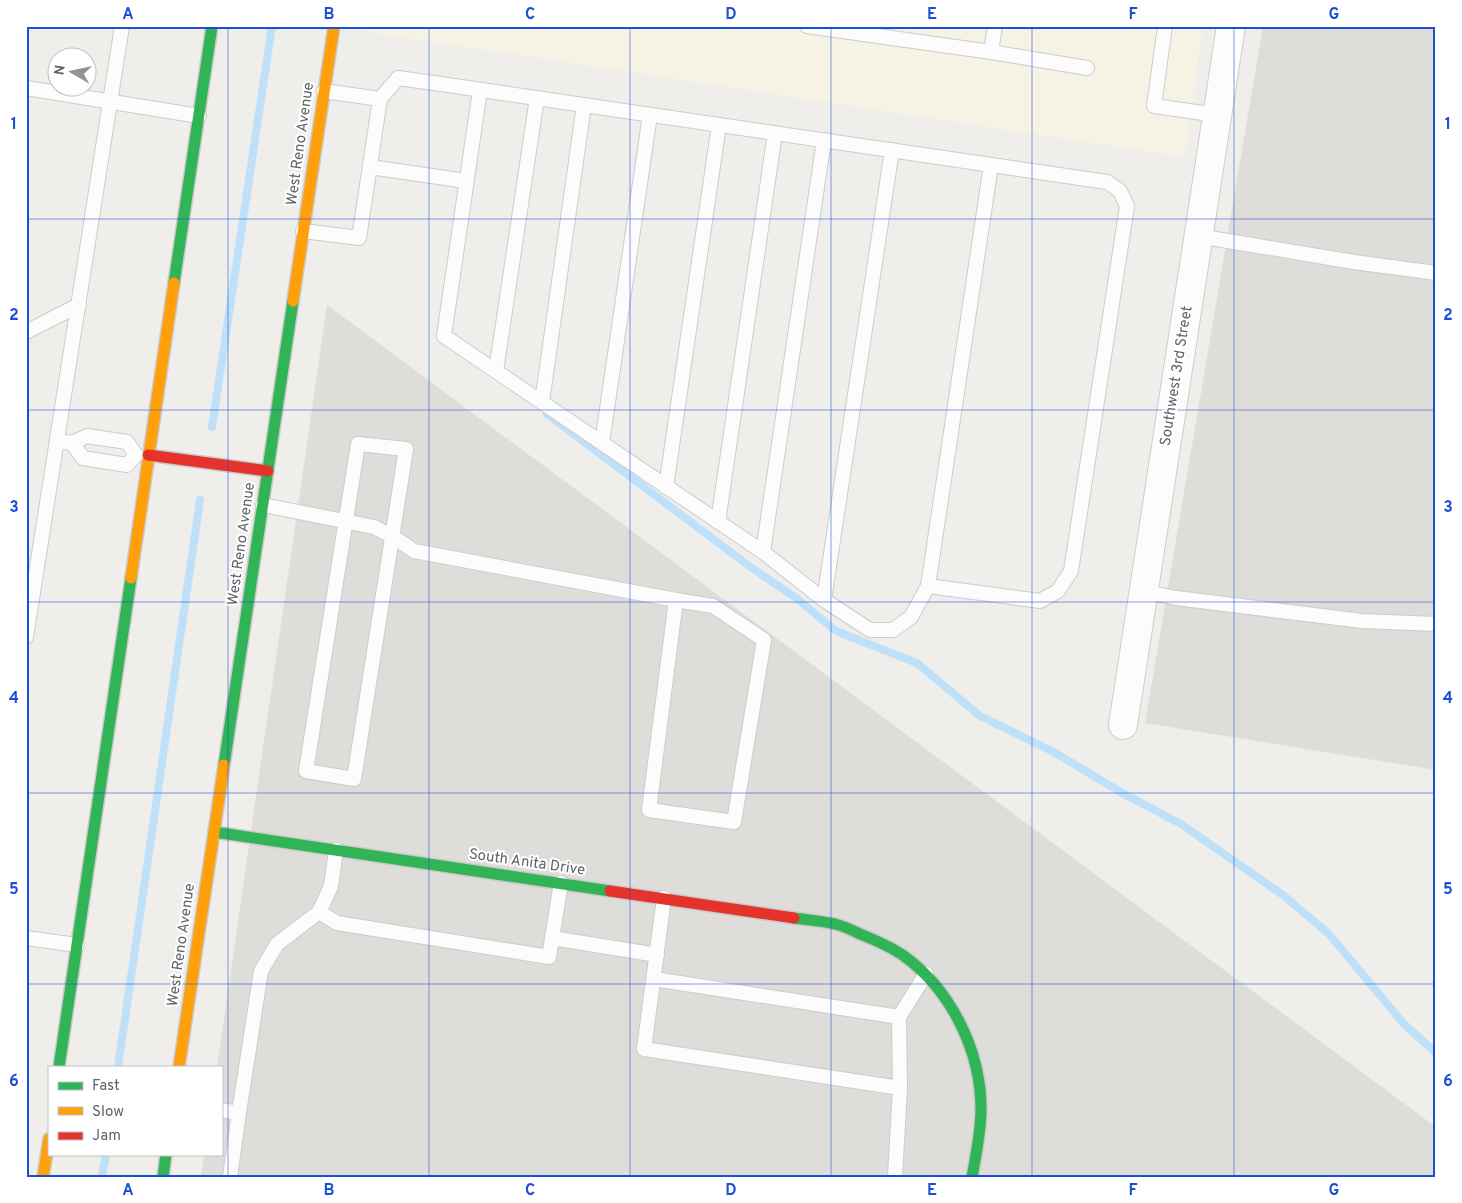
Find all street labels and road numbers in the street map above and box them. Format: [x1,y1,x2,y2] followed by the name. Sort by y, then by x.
[283,81,319,207] street label: West Reno Avenue
[1157,305,1197,447] street label: Southwest 3rd Street
[224,481,260,607] street label: West Reno Avenue
[468,845,586,881] street label: South Anita Drive
[164,882,200,1008] street label: West Reno Avenue

